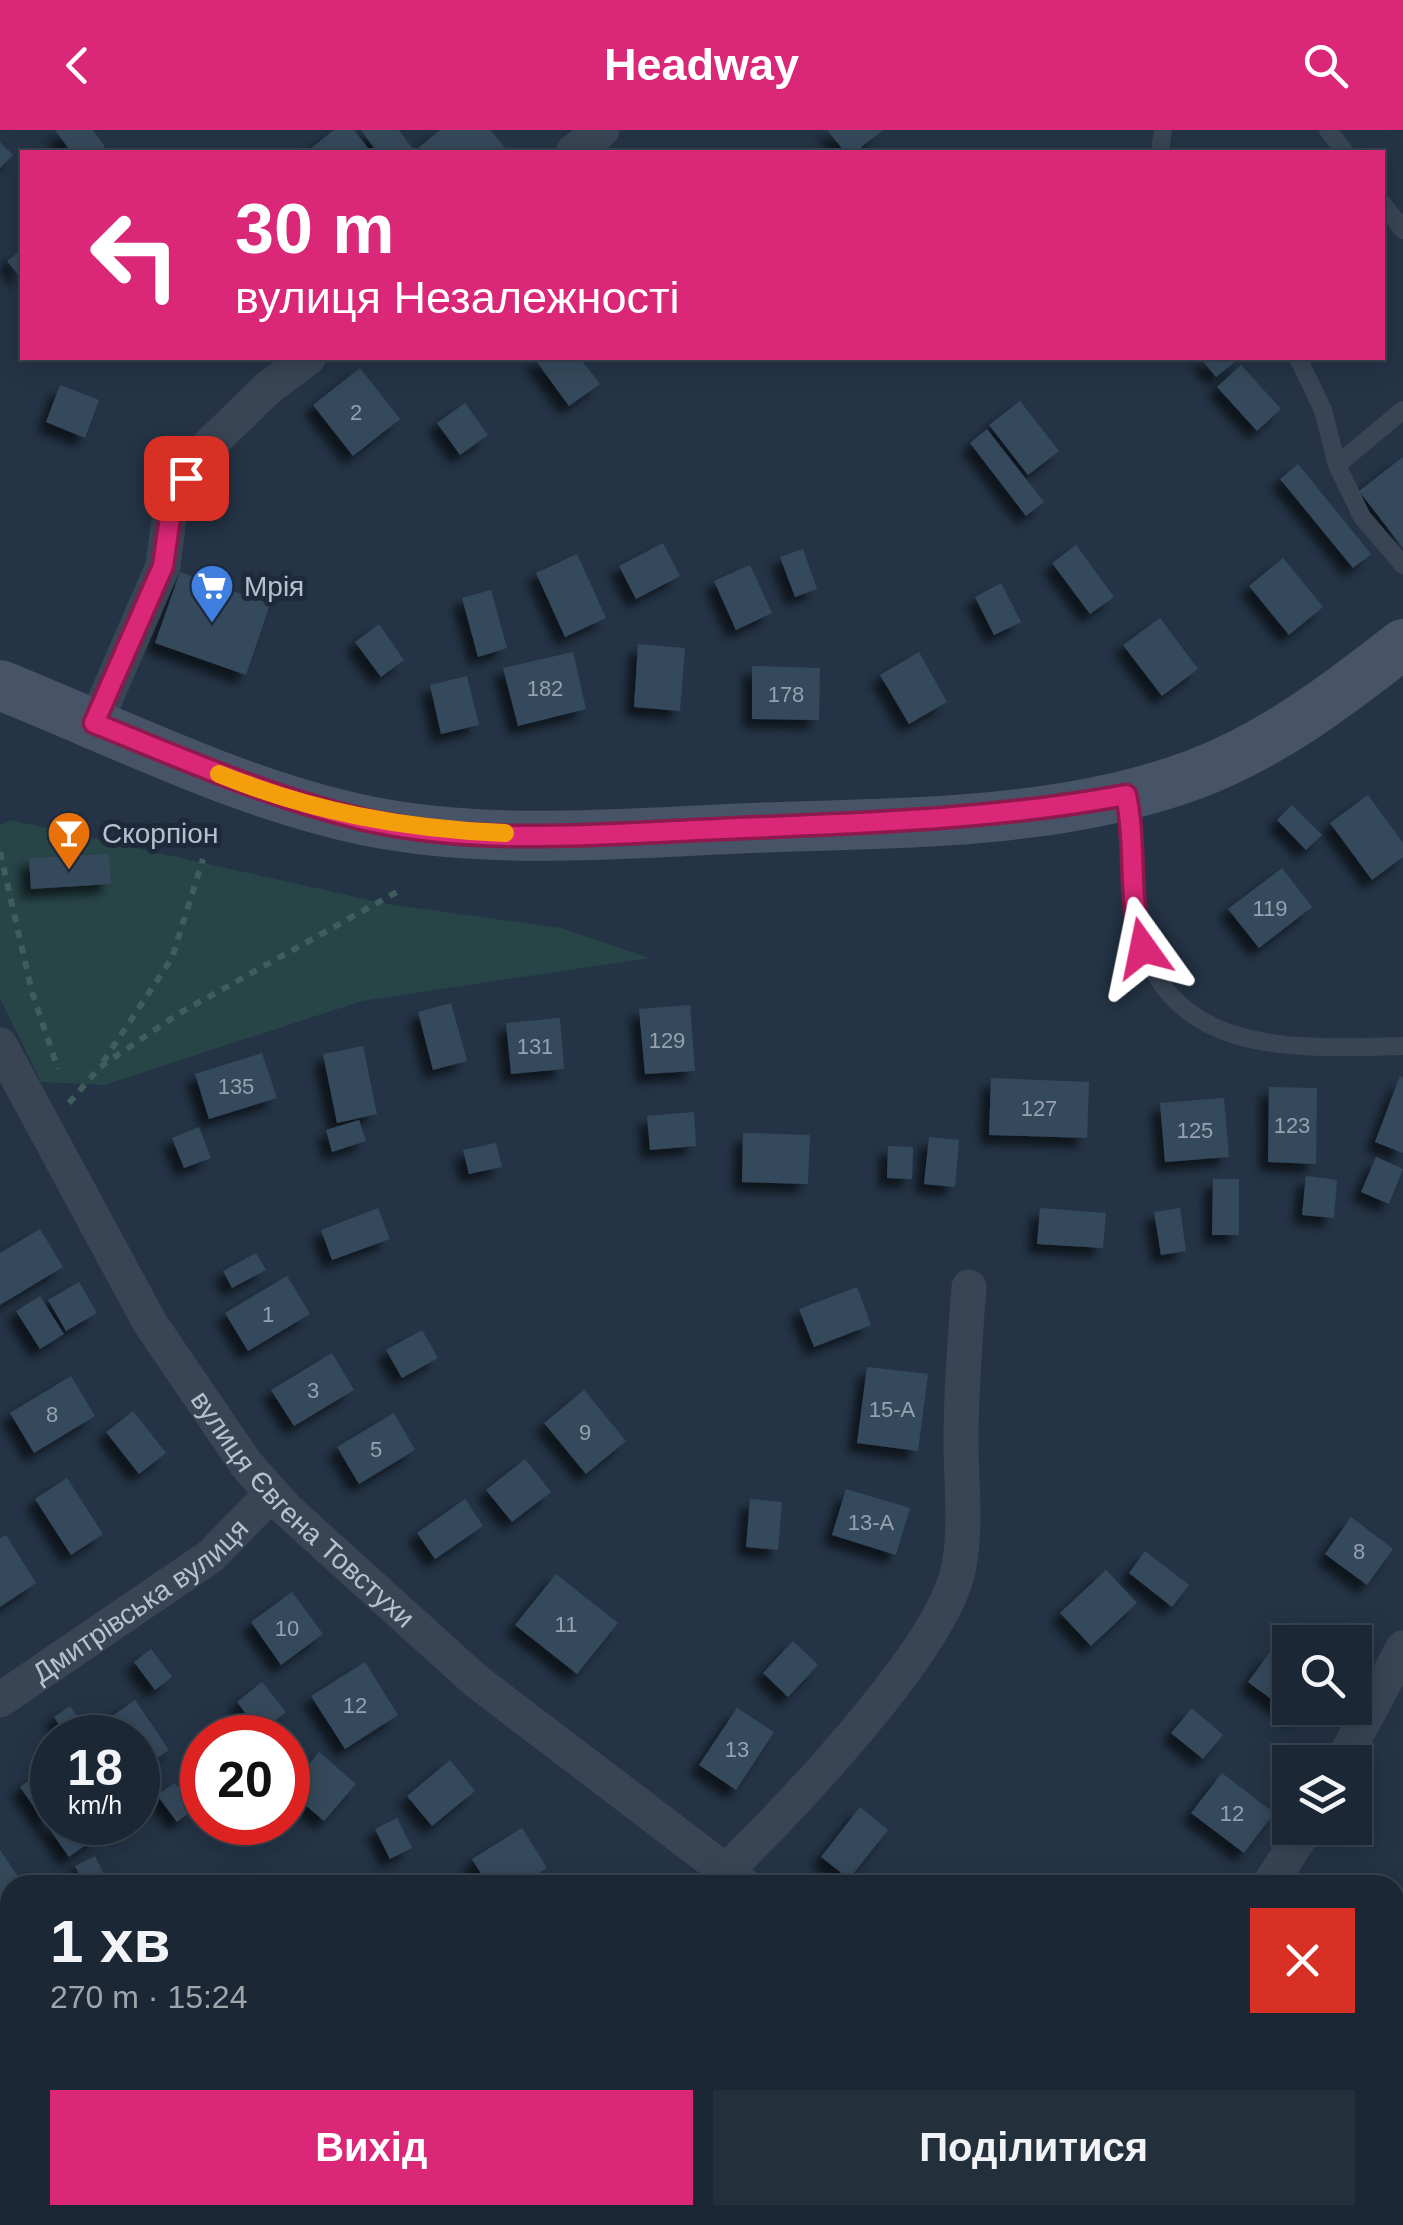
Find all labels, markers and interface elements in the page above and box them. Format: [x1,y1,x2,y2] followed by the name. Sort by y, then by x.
[50,38,105,93] icon: back
[1298,38,1353,93] icon: search
[604,39,799,90] text: Headway
[70,190,200,320] icon: left
[235,190,395,268] text: 30 m
[235,272,680,323] text: вулиця Незалежності
[350,400,362,425] house number: 2
[144,436,229,521] pin
[159,451,214,506] icon: arrive
[189,563,235,624] supermarket icon: Мрія
[244,571,304,602] place label: Мрія
[527,676,563,701] house number: 182
[768,682,804,707] house number: 178
[46,810,92,871] bar icon: Скорпіон
[102,818,218,849] place label: Скорпіон
[1091,896,1195,1000] position arrow
[1252,896,1288,921] house number: 119
[649,1028,685,1053] house number: 129
[517,1034,553,1059] house number: 131
[218,1074,254,1099] house number: 135
[1021,1096,1057,1121] house number: 127
[1274,1113,1310,1138] house number: 123
[1177,1118,1213,1143] house number: 125
[262,1302,274,1327] house number: 1
[307,1378,319,1403] house number: 3
[185,1385,421,1633] street label: вулиця Євгена Товстухи
[869,1397,916,1422] house number: 15-А
[46,1402,58,1427] house number: 8
[579,1420,591,1445] house number: 9
[370,1437,382,1462] house number: 5
[848,1510,895,1535] house number: 13-А
[26,1512,254,1689] street label: Дмитрівська вулиця
[1353,1539,1365,1564] house number: 8
[555,1612,577,1637] house number: 11
[275,1616,299,1641] house number: 10
[1272,1625,1372,1845] map controls
[1272,1625,1372,1725] button: search
[343,1693,367,1718] house number: 12
[180,1715,310,1845] speed limit sign: 20
[725,1737,749,1762] house number: 13
[67,1740,123,1796] text: 18
[1272,1745,1372,1845] button: layers
[68,1791,122,1819] text: km/h
[1220,1801,1244,1826] house number: 12
[50,1908,170,1975] text: 1 хв
[1250,1908,1355,2013] button: close
[50,1979,247,2015] text: 270 m · 15:24
[50,2090,693,2205] button: Вихід
[713,2090,1355,2205] button: Поділитися

